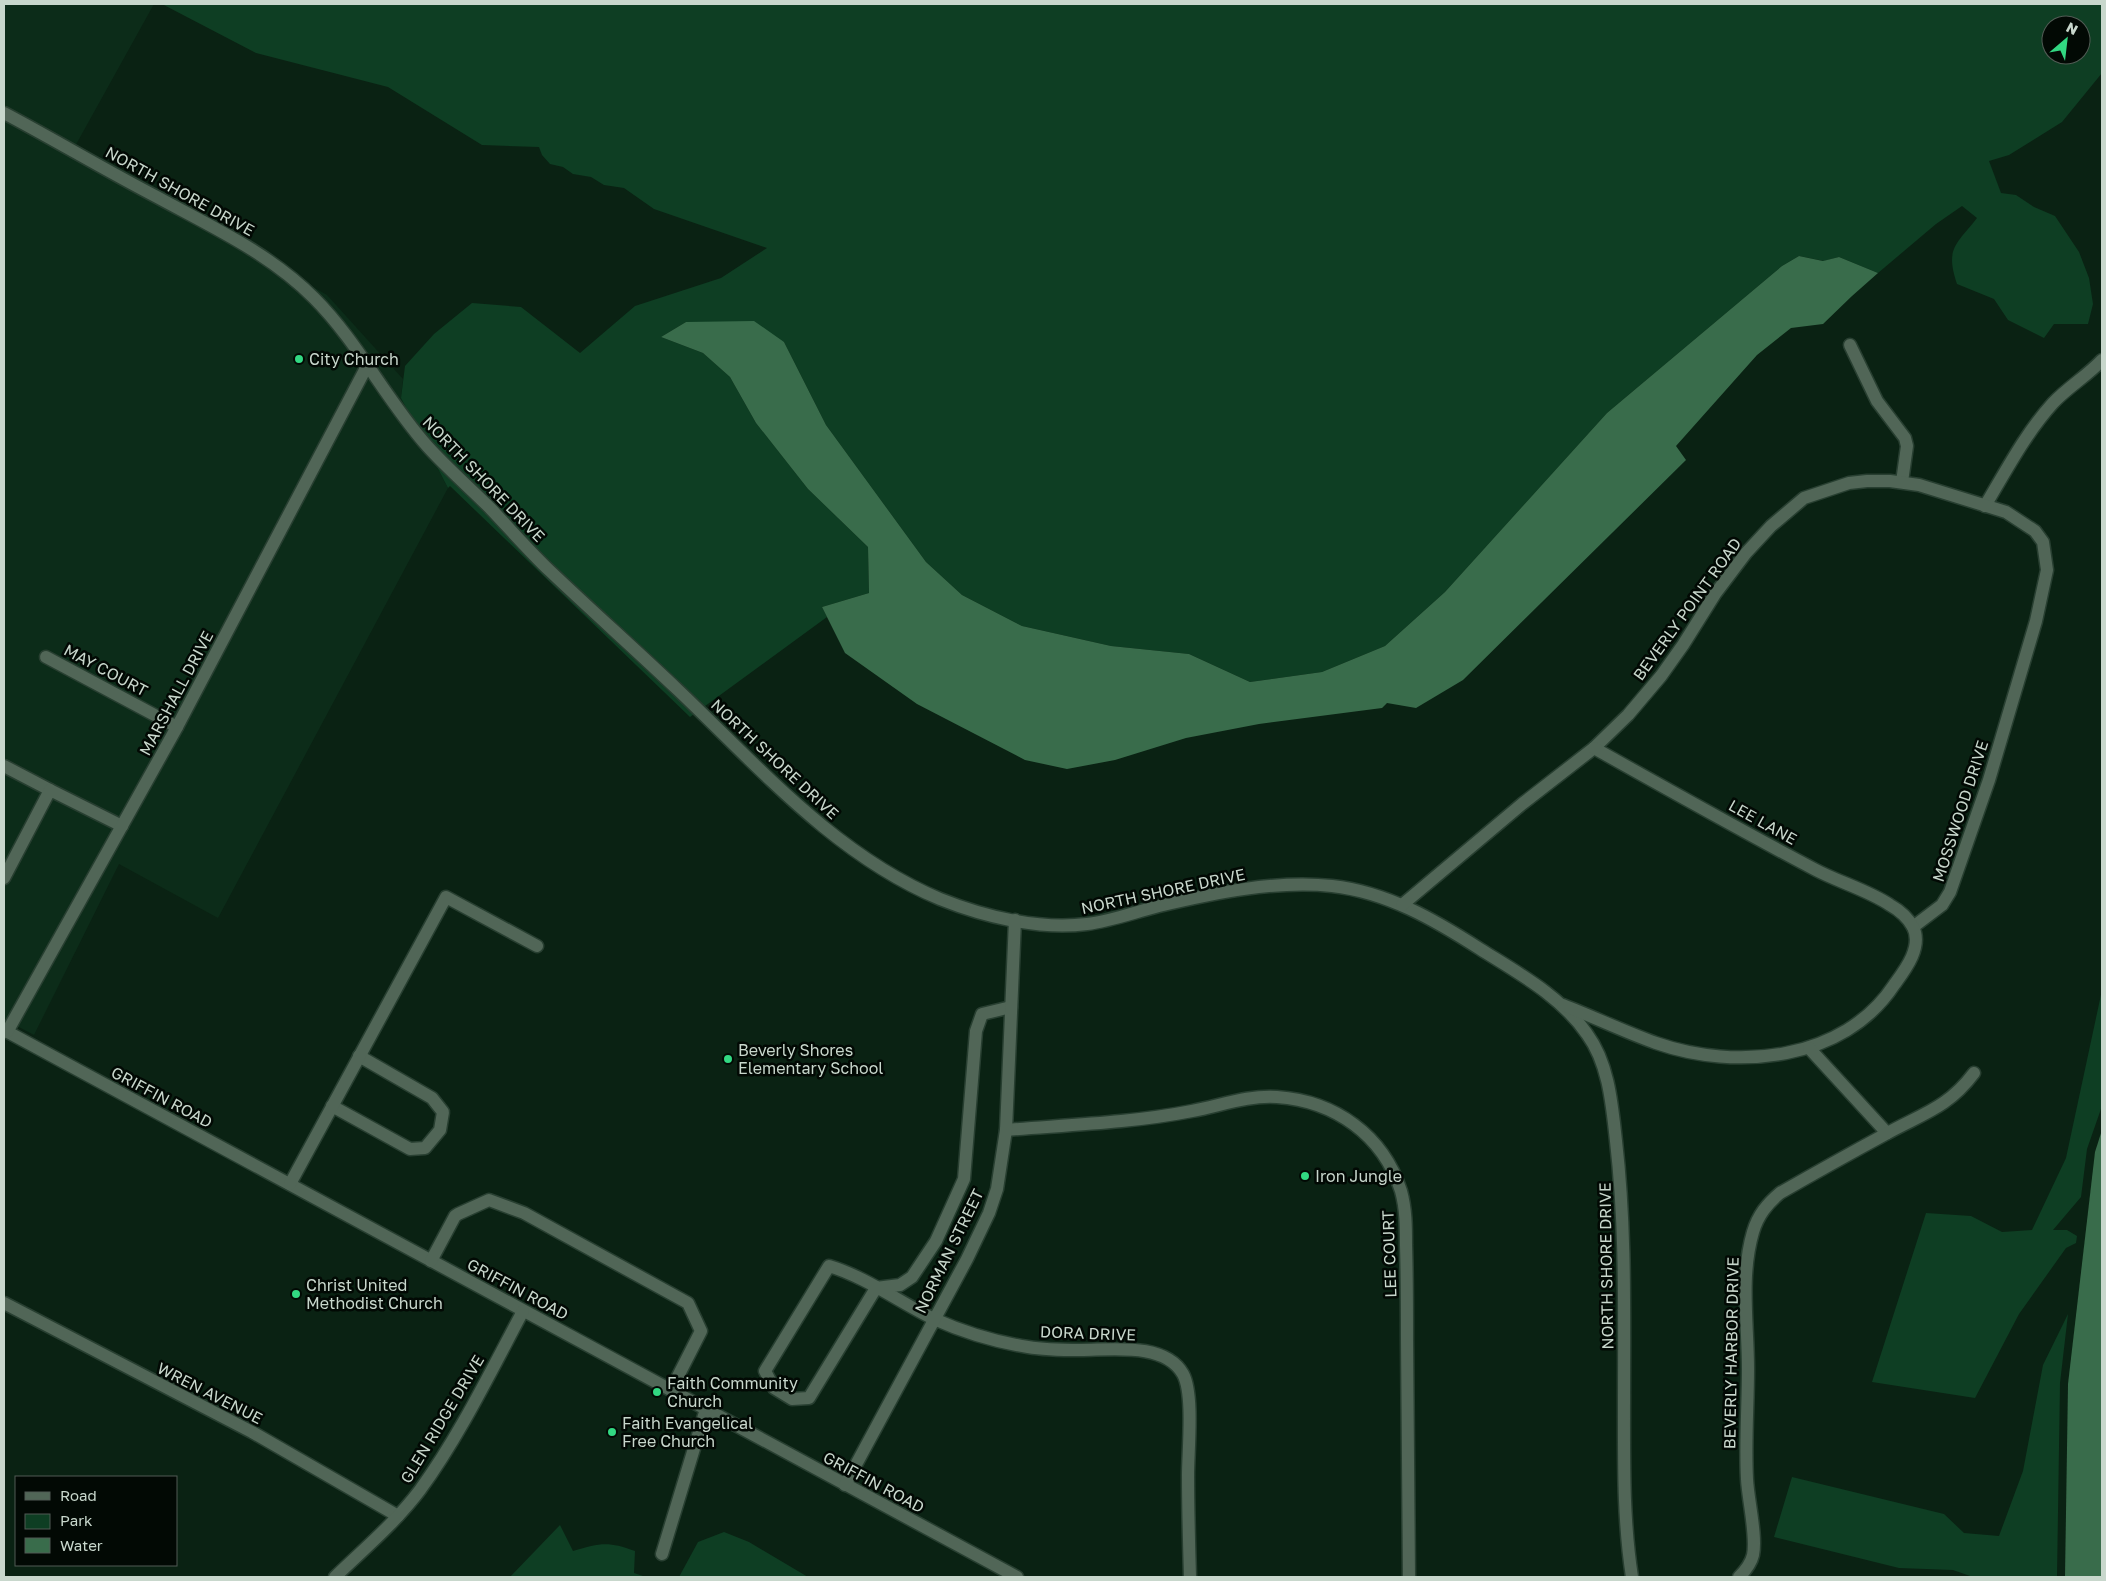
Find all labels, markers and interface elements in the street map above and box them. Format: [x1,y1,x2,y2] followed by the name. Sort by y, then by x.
[2041,15,2091,65] north arrow
[2064,18,2081,38] text: N
[102,142,258,240] street label: NORTH SHORE DRIVE
[309,349,399,369] place label: City Church
[293,353,305,365] marker: City Church
[419,412,549,546] street label: NORTH SHORE DRIVE
[1629,534,1745,684] street label: BEVERLY POINT ROAD
[135,627,217,759] street label: MARSHALL DRIVE
[61,640,151,700] street label: MAY COURT
[707,695,843,823] street label: NORTH SHORE DRIVE
[1928,738,1992,884] street label: MOSSWOOD DRIVE
[1725,795,1801,849] street label: LEE LANE
[1079,864,1247,918] street label: NORTH SHORE DRIVE
[738,1040,883,1078] place label: Beverly Shores Elementary School
[722,1053,734,1065] marker: Beverly Shores Elementary School
[108,1062,216,1132] street label: GRIFFIN ROAD
[1315,1166,1402,1186] place label: Iron Jungle
[1299,1170,1311,1182] marker: Iron Jungle
[1595,1182,1617,1350] street label: NORTH SHORE DRIVE
[910,1185,988,1317] street label: NORMAN STREET
[1377,1210,1401,1298] street label: LEE COURT
[464,1254,572,1324] street label: GRIFFIN ROAD
[1719,1257,1743,1449] street label: BEVERLY HARBOR DRIVE
[306,1275,443,1313] place label: Christ United Methodist Church
[290,1288,302,1300] marker: Christ United Methodist Church
[1040,1321,1136,1345] street label: DORA DRIVE
[396,1351,488,1487] street label: GLEN RIDGE DRIVE
[154,1358,266,1428] street label: WREN AVENUE
[667,1373,798,1411] place label: Faith Community Church
[651,1386,663,1398] marker: Faith Community Church
[622,1413,753,1451] place label: Faith Evangelical Free Church
[606,1426,618,1438] marker: Faith Evangelical Free Church
[820,1447,928,1517] street label: GRIFFIN ROAD
[15,1476,178,1566] legend
[60,1486,97,1504] text: Road
[60,1511,93,1529] text: Park
[60,1536,103,1554] text: Water

